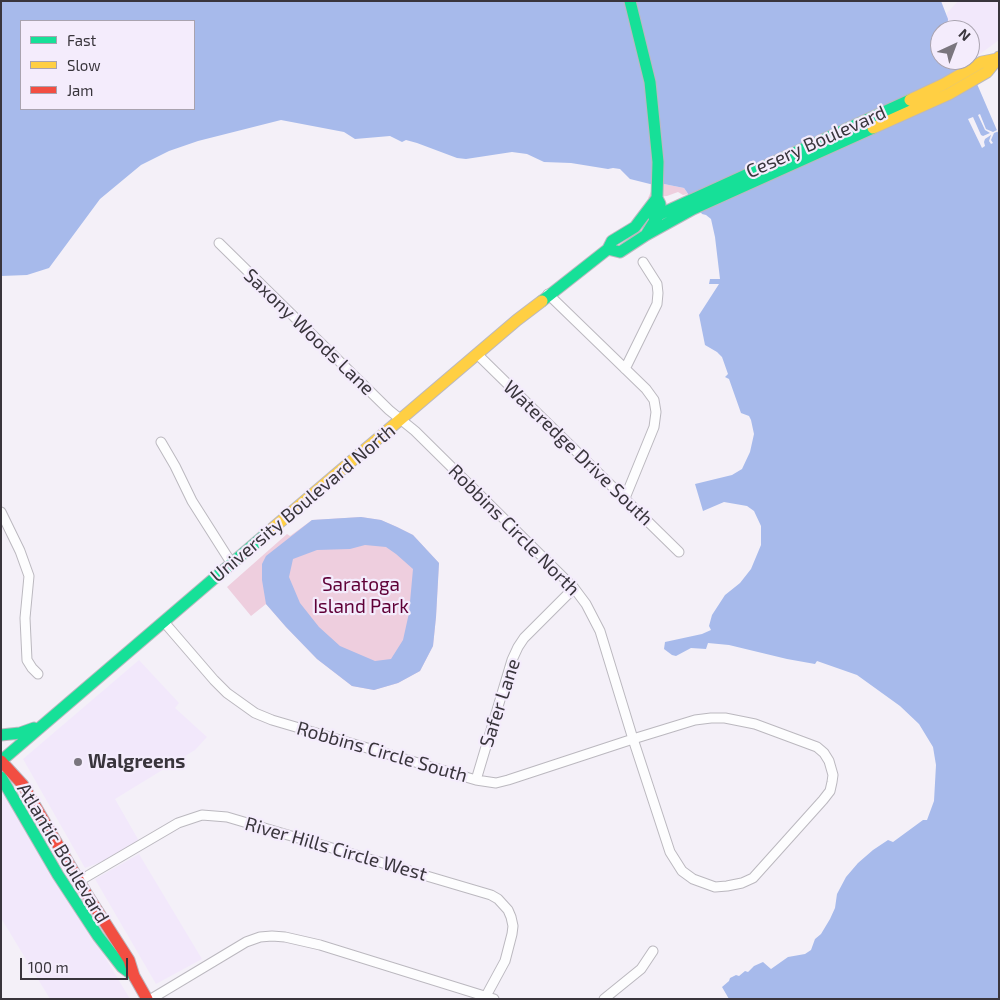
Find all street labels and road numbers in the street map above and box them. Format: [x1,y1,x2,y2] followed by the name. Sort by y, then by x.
[743,101,889,183] street label: Cesery Boulevard
[239,264,379,400] street label: Saxony Woods Lane
[499,376,657,530] street label: Wateredge Drive South
[206,419,400,587] street label: University Boulevard North
[444,460,584,600] street label: Robbins Circle North
[475,656,525,750] street label: Safer Lane
[294,717,470,787] street label: Robbins Circle South
[12,779,114,927] street label: Atlantic Boulevard
[242,812,430,886] street label: River Hills Circle West

